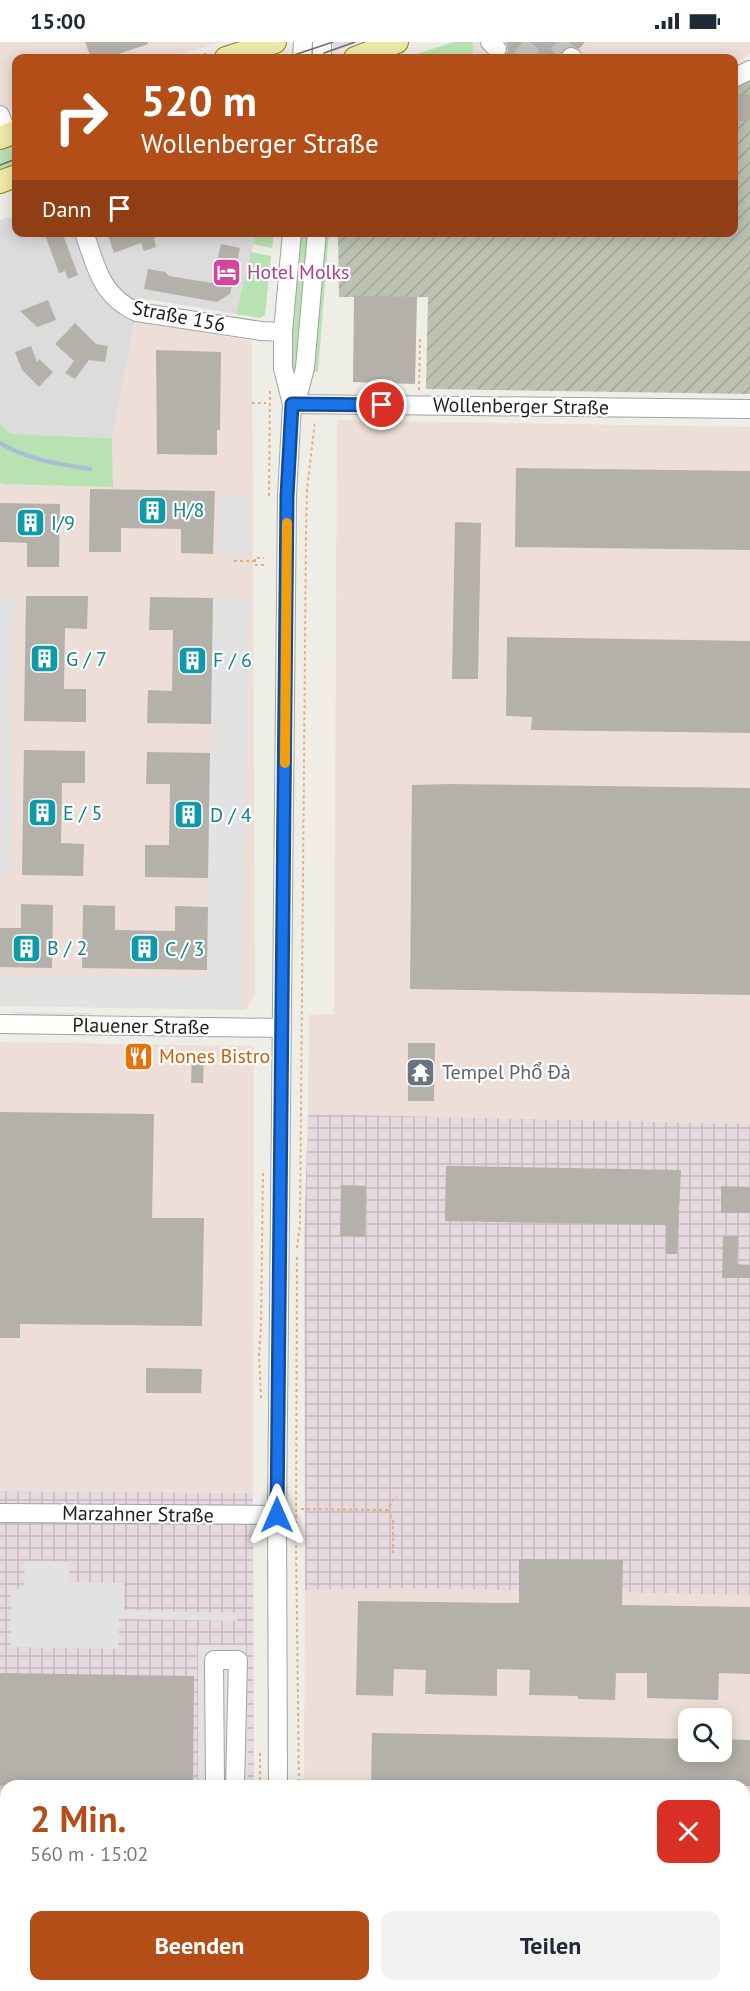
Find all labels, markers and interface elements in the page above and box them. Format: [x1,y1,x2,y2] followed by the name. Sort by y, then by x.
[30,7,86,35] text: 15:00
[141,73,257,128] text: 520 m
[42,78,120,156] icon: right
[141,126,379,160] text: Wollenberger Straße
[103,192,136,225] icon: arrive
[42,195,91,223] text: Dann
[210,256,242,288] hotel icon: Hotel Molks
[247,259,349,285] place label: Hotel Molks
[130,294,228,338] street label: Straße 156
[356,379,407,430] pin
[365,388,398,421] icon: arrive
[433,391,609,421] street label: Wollenberger Straße
[136,494,168,526] building icon: H/8
[173,497,204,523] place label: H/8
[14,507,46,539] building icon: I/9
[51,510,75,536] place label: I/9
[29,643,61,675] building icon: G / 7
[176,644,208,676] building icon: F / 6
[66,646,107,672] place label: G / 7
[213,647,252,673] place label: F / 6
[26,797,58,829] building icon: E / 5
[173,799,205,831] building icon: D / 4
[63,800,102,826] place label: E / 5
[210,802,252,828] place label: D / 4
[10,932,42,964] building icon: B / 2
[128,933,160,965] building icon: C / 3
[47,935,87,961] place label: B / 2
[165,936,204,962] place label: C / 3
[72,1012,210,1040] street label: Plauener Straße
[122,1040,154,1072] restaurant icon: Mones Bistro
[159,1043,270,1069] place label: Mones Bistro
[405,1056,437,1088] temple icon: Tempel Phổ Đà
[442,1059,571,1085] place label: Tempel Phổ Đà
[245,1483,309,1547] position arrow
[62,1500,214,1528] street label: Marzahner Straße
[678,1708,732,1762] map controls
[678,1708,732,1762] button: search
[30,1795,126,1842] text: 2 Min.
[657,1800,720,1863] button: close
[30,1841,148,1867] text: 560 m · 15:02
[30,1911,369,1980] button: Beenden
[381,1911,720,1980] button: Teilen

